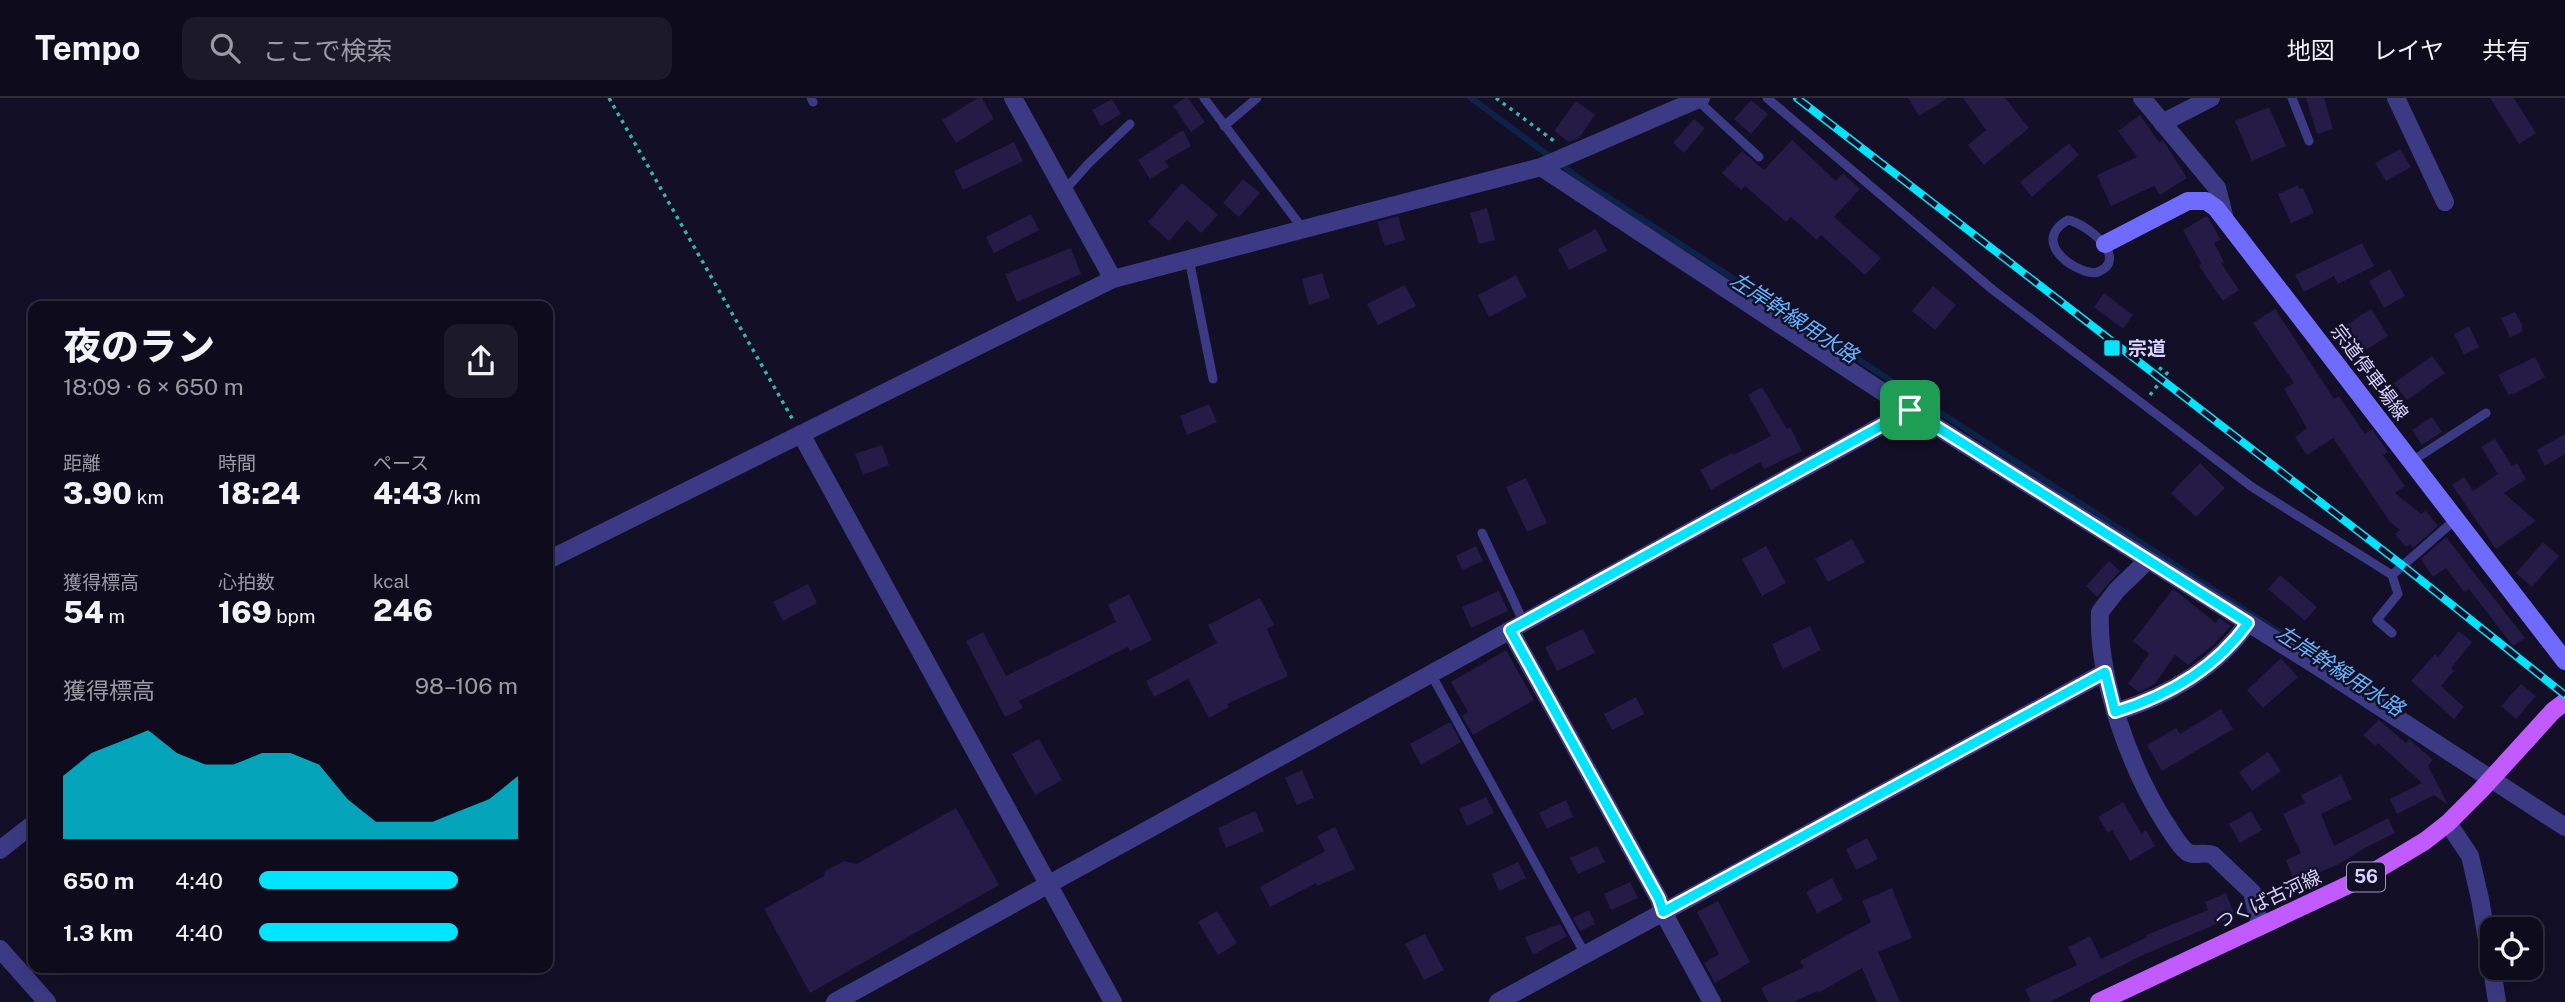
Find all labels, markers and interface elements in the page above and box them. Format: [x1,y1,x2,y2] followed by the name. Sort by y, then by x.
[182,17,672,80] search box
[35,29,140,67] text: Tempo
[206,29,244,67] icon: search
[262,35,392,66] text: ここで検索
[2287,36,2335,64] text: 地図
[2373,36,2444,64] text: レイヤ
[2482,36,2530,64] text: 共有
[1726,267,1864,369] water label: 左岸幹線用水路
[2327,320,2413,424] street label: 宗道停車場線
[63,324,215,369] text: 夜のラン
[444,324,518,398] button: share
[2128,337,2166,359] place label: 宗道
[2102,338,2122,358] marker: 宗道
[63,373,244,400] text: 18:09 · 6 × 650 m
[1880,380,1940,440] pin
[1891,391,1929,429] icon: arrive
[63,452,101,474] text: 距離
[218,452,256,474] text: 時間
[373,452,429,474] text: ペース
[63,475,132,511] text: 3.90
[218,475,301,511] text: 18:24
[373,475,442,511] text: 4:43
[132,486,164,508] text: km
[442,486,481,508] text: /km
[373,570,410,592] text: kcal
[63,571,139,593] text: 獲得標高
[218,571,275,593] text: 心拍数
[373,592,433,628] text: 246
[63,594,104,630] text: 54
[218,594,272,630] text: 169
[104,605,125,627] text: m
[272,605,315,627] text: bpm
[2272,620,2410,722] water label: 左岸幹線用水路
[415,672,518,699] text: 98–106 m
[63,677,155,704] text: 獲得標高
[2347,862,2385,892] road number: 56
[2212,865,2324,933] street label: つくば古河線
[63,867,134,894] text: 650 m
[175,867,223,894] text: 4:40
[2480,917,2543,980] map controls
[2480,917,2543,980] button: locate
[63,919,133,946] text: 1.3 km
[175,919,223,946] text: 4:40

